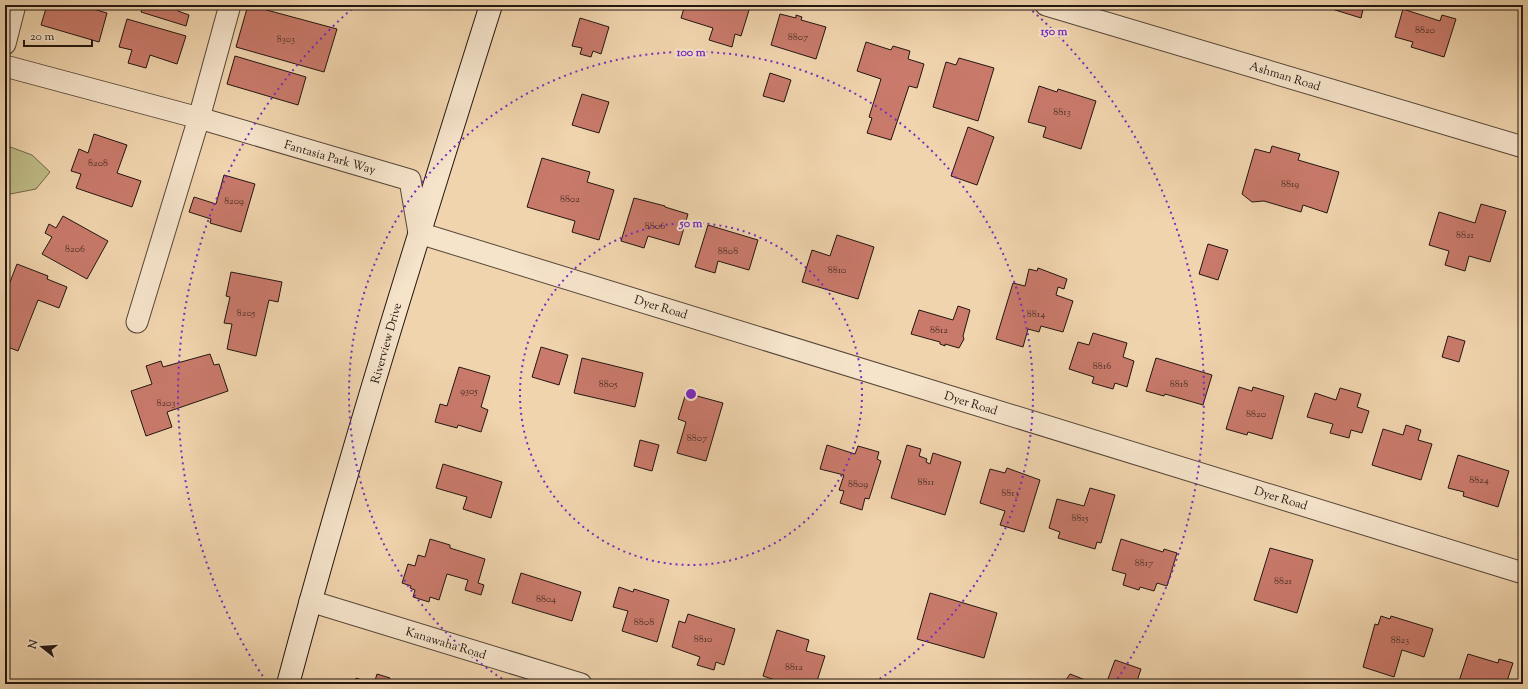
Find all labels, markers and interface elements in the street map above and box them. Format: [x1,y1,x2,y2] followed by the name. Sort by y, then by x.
[24,22,92,48] scale bar
[1039,23,1068,41] text: 150 m
[1415,23,1435,38] house number: 8820
[30,28,55,46] text: 20 m
[788,30,808,45] house number: 8807
[277,32,295,47] house number: 8303
[675,44,706,62] text: 100 m
[1247,58,1323,96] street label: Ashman Road
[1053,105,1071,120] house number: 8813
[282,136,378,180] street label: Fantasia Park Way
[88,156,108,171] house number: 8208
[1281,177,1299,192] house number: 8819
[560,192,580,207] house number: 8802
[224,194,244,209] house number: 8209
[679,215,703,233] text: 50 m
[645,219,665,234] house number: 8806
[1456,228,1475,243] house number: 8821
[65,242,85,257] house number: 8206
[718,244,738,259] house number: 8808
[828,263,846,278] house number: 8810
[632,291,690,325] street label: Dyer Road
[367,300,407,386] street label: Riverview Drive
[237,306,256,321] house number: 8205
[1027,307,1045,322] house number: 8814
[930,323,948,338] house number: 8812
[1093,359,1111,374] house number: 8816
[599,377,618,392] house number: 8805
[1170,377,1188,392] house number: 8818
[460,384,478,399] house number: 9305
[684,387,698,401] centre of rings
[942,387,1000,421] street label: Dyer Road
[157,396,175,411] house number: 8203
[1246,407,1266,422] house number: 8820
[687,431,707,446] house number: 8807
[1469,473,1489,488] house number: 8824
[918,475,935,490] house number: 8811
[848,477,868,492] house number: 8809
[1252,482,1310,516] street label: Dyer Road
[1001,486,1019,501] house number: 8813
[1072,511,1089,526] house number: 8815
[1135,556,1153,571] house number: 8817
[1274,574,1293,589] house number: 8821
[536,592,556,607] house number: 8804
[634,615,654,630] house number: 8808
[403,623,488,665] street label: Kanawaha Road
[22,627,62,667] north arrow
[694,632,712,647] house number: 8810
[1391,633,1409,648] house number: 8823
[24,638,42,652] text: N
[785,660,803,675] house number: 8812

